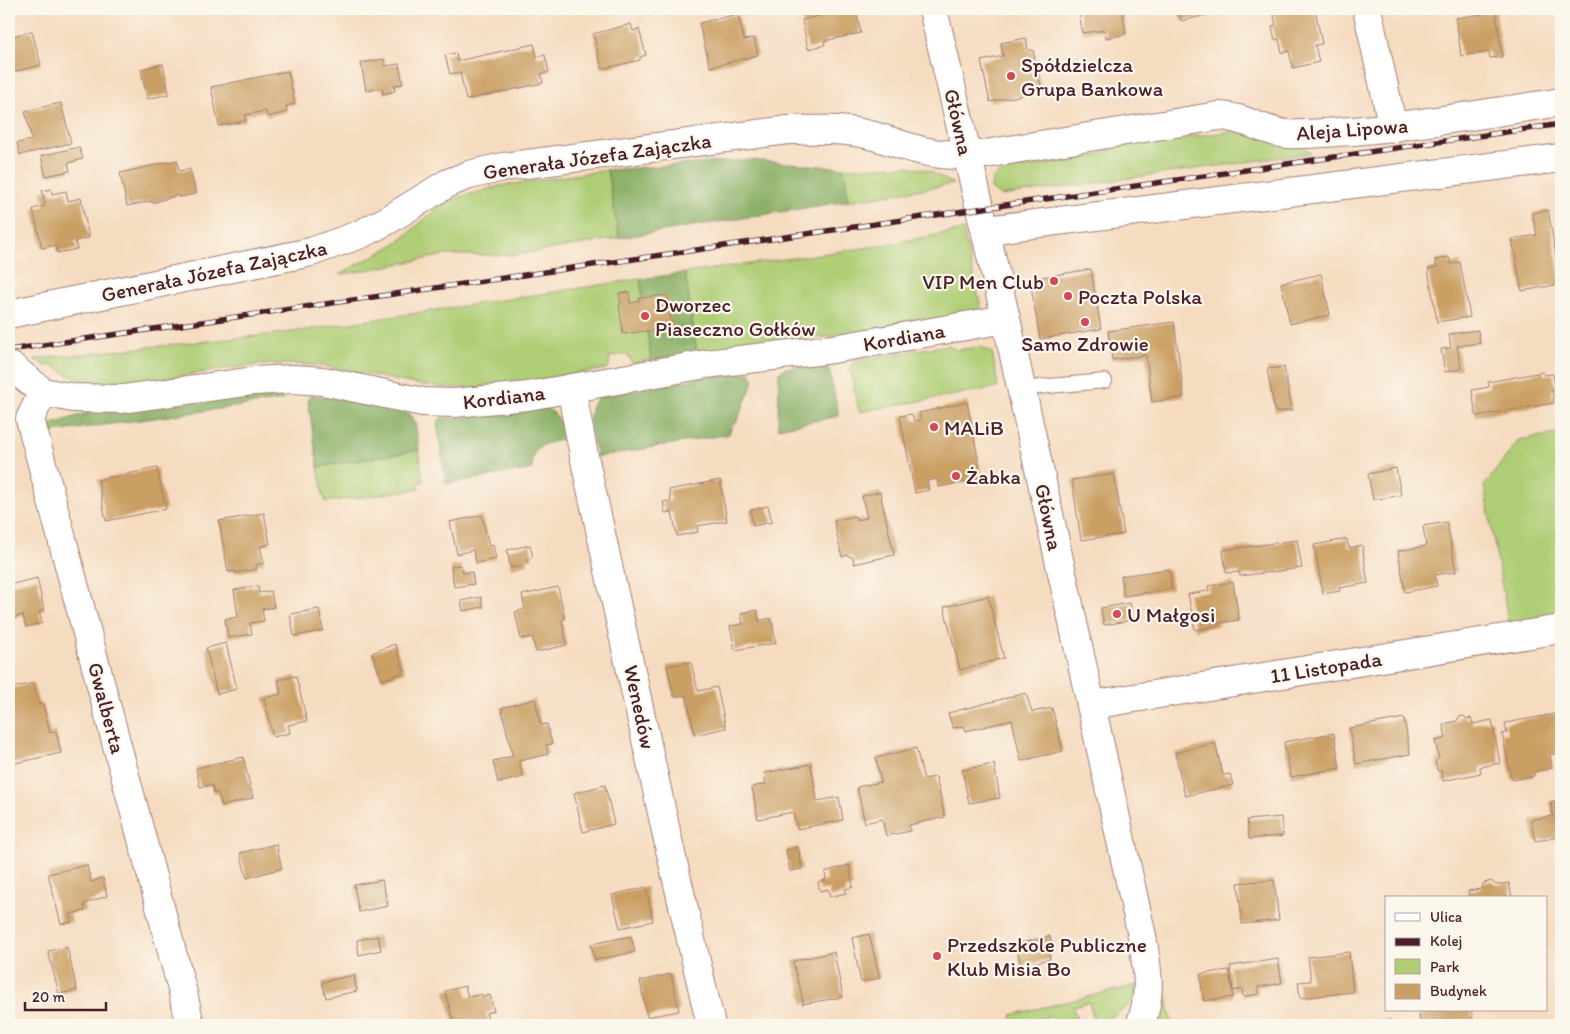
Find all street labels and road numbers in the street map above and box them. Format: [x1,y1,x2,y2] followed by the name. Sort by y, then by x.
[939,86,979,158] street label: Główna
[1295,113,1409,145] street label: Aleja Lipowa
[481,128,713,184] street label: Generała Józefa Zajączka
[99,235,329,307] street label: Generała Józefa Zajączka
[861,317,947,356] street label: Kordiana
[461,380,547,414] street label: Kordiana
[1030,481,1068,553] street label: Główna
[1268,646,1384,688] street label: 11 Listopada
[83,660,131,757] street label: Gwalberta
[619,663,661,751] street label: Wenedów

